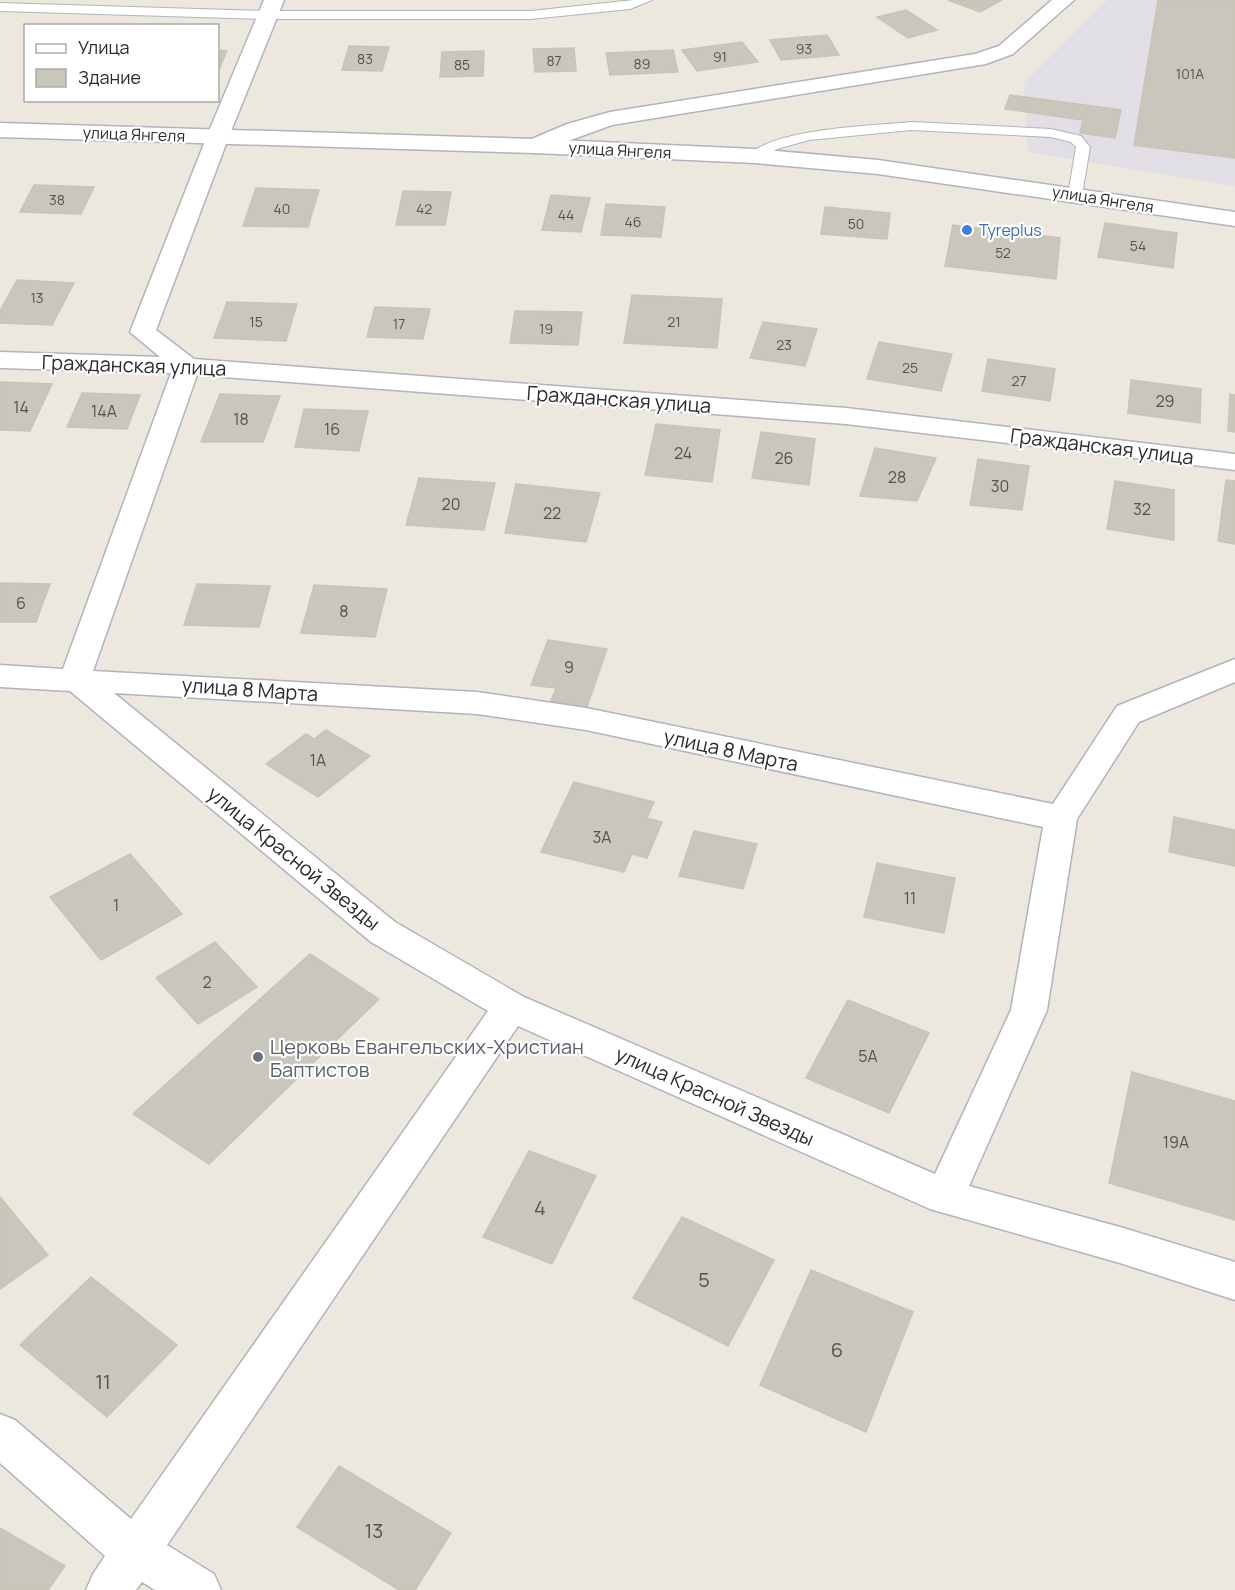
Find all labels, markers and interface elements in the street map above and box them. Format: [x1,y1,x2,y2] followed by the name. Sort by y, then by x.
[24,24,219,102] legend
[78,35,130,59] text: Улица
[796,39,812,58] house number: 93
[713,47,727,66] house number: 91
[357,49,373,68] house number: 83
[546,51,562,70] house number: 87
[634,54,650,73] house number: 89
[454,55,470,74] house number: 85
[1176,64,1204,83] house number: 101А
[78,65,141,89] text: Здание
[82,121,186,147] street label: улица Янгеля
[568,136,672,164] street label: улица Янгеля
[1051,180,1155,218] street label: улица Янгеля
[49,190,65,209] house number: 38
[274,199,290,218] house number: 40
[416,199,432,218] house number: 42
[558,205,574,224] house number: 44
[625,212,641,231] house number: 46
[848,214,864,233] house number: 50
[979,219,1042,241] place label: Tyreplus
[960,223,974,237] marker: Tyreplus
[1130,236,1146,255] house number: 54
[995,243,1011,262] house number: 52
[30,288,44,307] house number: 13
[249,312,263,331] house number: 15
[667,312,681,331] house number: 21
[393,314,405,333] house number: 17
[539,319,553,338] house number: 19
[776,335,792,354] house number: 23
[41,348,227,382] street label: Гражданская улица
[902,358,918,377] house number: 25
[1011,371,1027,390] house number: 27
[526,379,712,419] street label: Гражданская улица
[1155,390,1175,412] house number: 29
[13,396,29,418] house number: 14
[91,400,117,422] house number: 14А
[233,408,249,430] house number: 18
[324,418,340,440] house number: 16
[1009,421,1195,471] street label: Гражданская улица
[674,442,692,464] house number: 24
[774,447,794,469] house number: 26
[888,466,906,488] house number: 28
[991,475,1009,497] house number: 30
[442,493,460,515] house number: 20
[1133,498,1151,520] house number: 32
[543,502,561,524] house number: 22
[16,592,26,614] house number: 6
[339,600,349,622] house number: 8
[564,656,574,678] house number: 9
[181,671,319,707] street label: улица 8 Марта
[661,723,801,777] street label: улица 8 Марта
[310,749,326,771] house number: 1А
[202,780,386,936] street label: улица Красной Звезды
[593,826,611,848] house number: 3А
[904,887,916,909] house number: 11
[113,894,119,916] house number: 1
[202,971,212,993] house number: 2
[270,1033,584,1083] place label: Церковь Евангельских-Христиан Баптистов
[611,1040,819,1152] street label: улица Красной Звезды
[858,1045,878,1067] house number: 5А
[251,1050,265,1064] marker: Церковь Евангельских-Христиан Баптистов
[1163,1131,1189,1153] house number: 19А
[534,1194,546,1221] house number: 4
[698,1266,710,1293] house number: 5
[831,1336,843,1363] house number: 6
[95,1368,111,1395] house number: 11
[365,1517,383,1544] house number: 13

